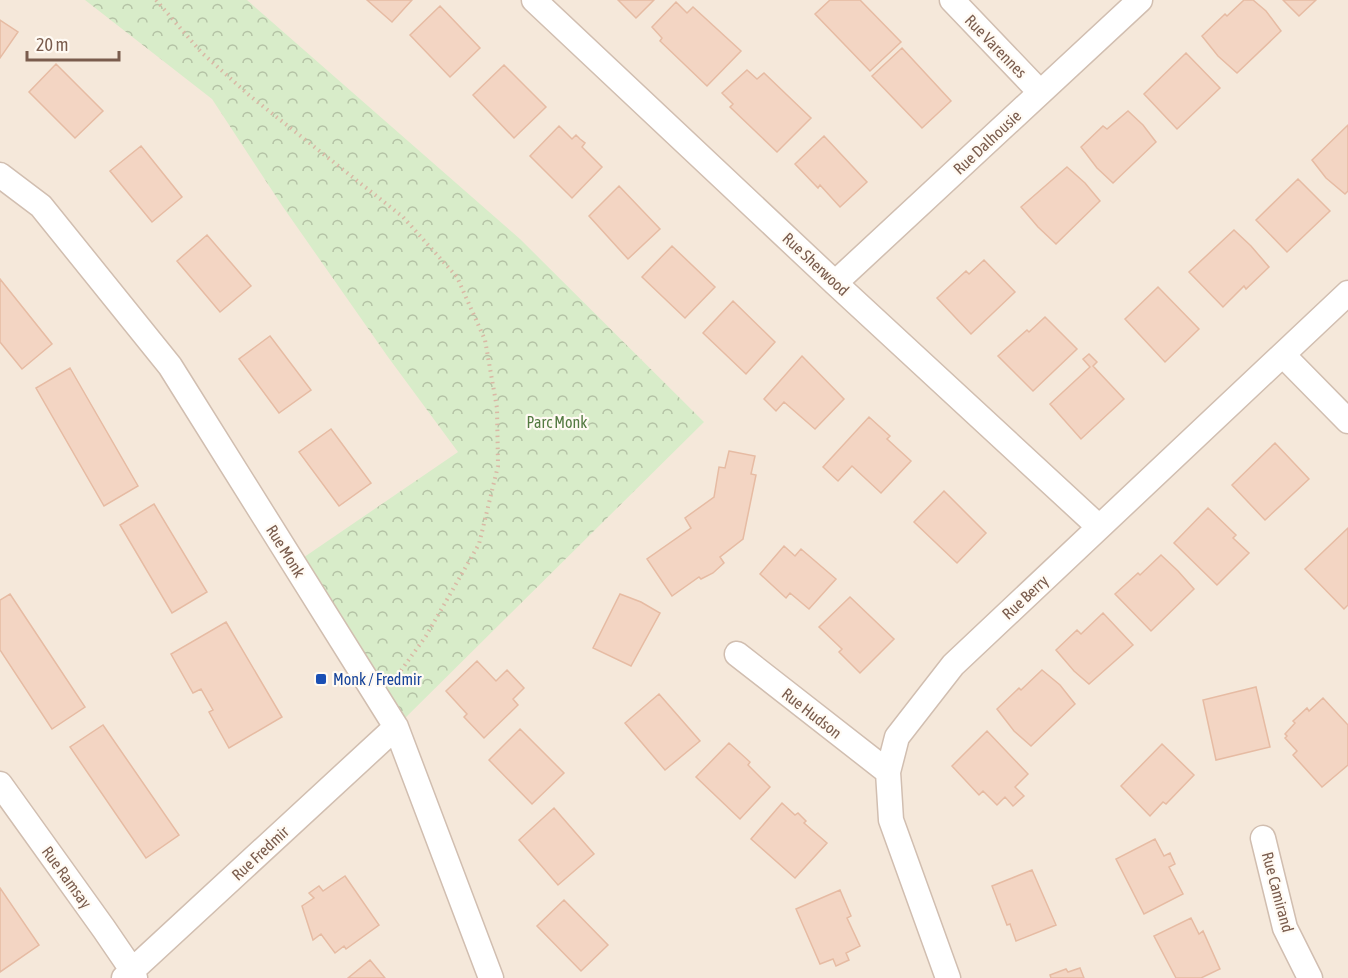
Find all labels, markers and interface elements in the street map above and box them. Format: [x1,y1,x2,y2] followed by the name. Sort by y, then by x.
[962,11,1031,81] street label: Rue Varennes
[27,24,118,62] scale bar
[36,34,68,55] text: 20 m
[950,106,1024,178] street label: Rue Dalhousie
[779,229,853,299] street label: Rue Sherwood
[527,413,587,431] park label: Parc Monk
[263,522,309,580] street label: Rue Monk
[998,571,1053,623] street label: Rue Berry
[333,670,422,688] place label: Monk / Fredmir
[314,672,328,686] marker: Monk / Fredmir
[779,684,845,742] street label: Rue Hudson
[228,822,292,884] street label: Rue Fredmir
[38,843,96,912] street label: Rue Ramsay
[1259,850,1297,934] street label: Rue Camirand

